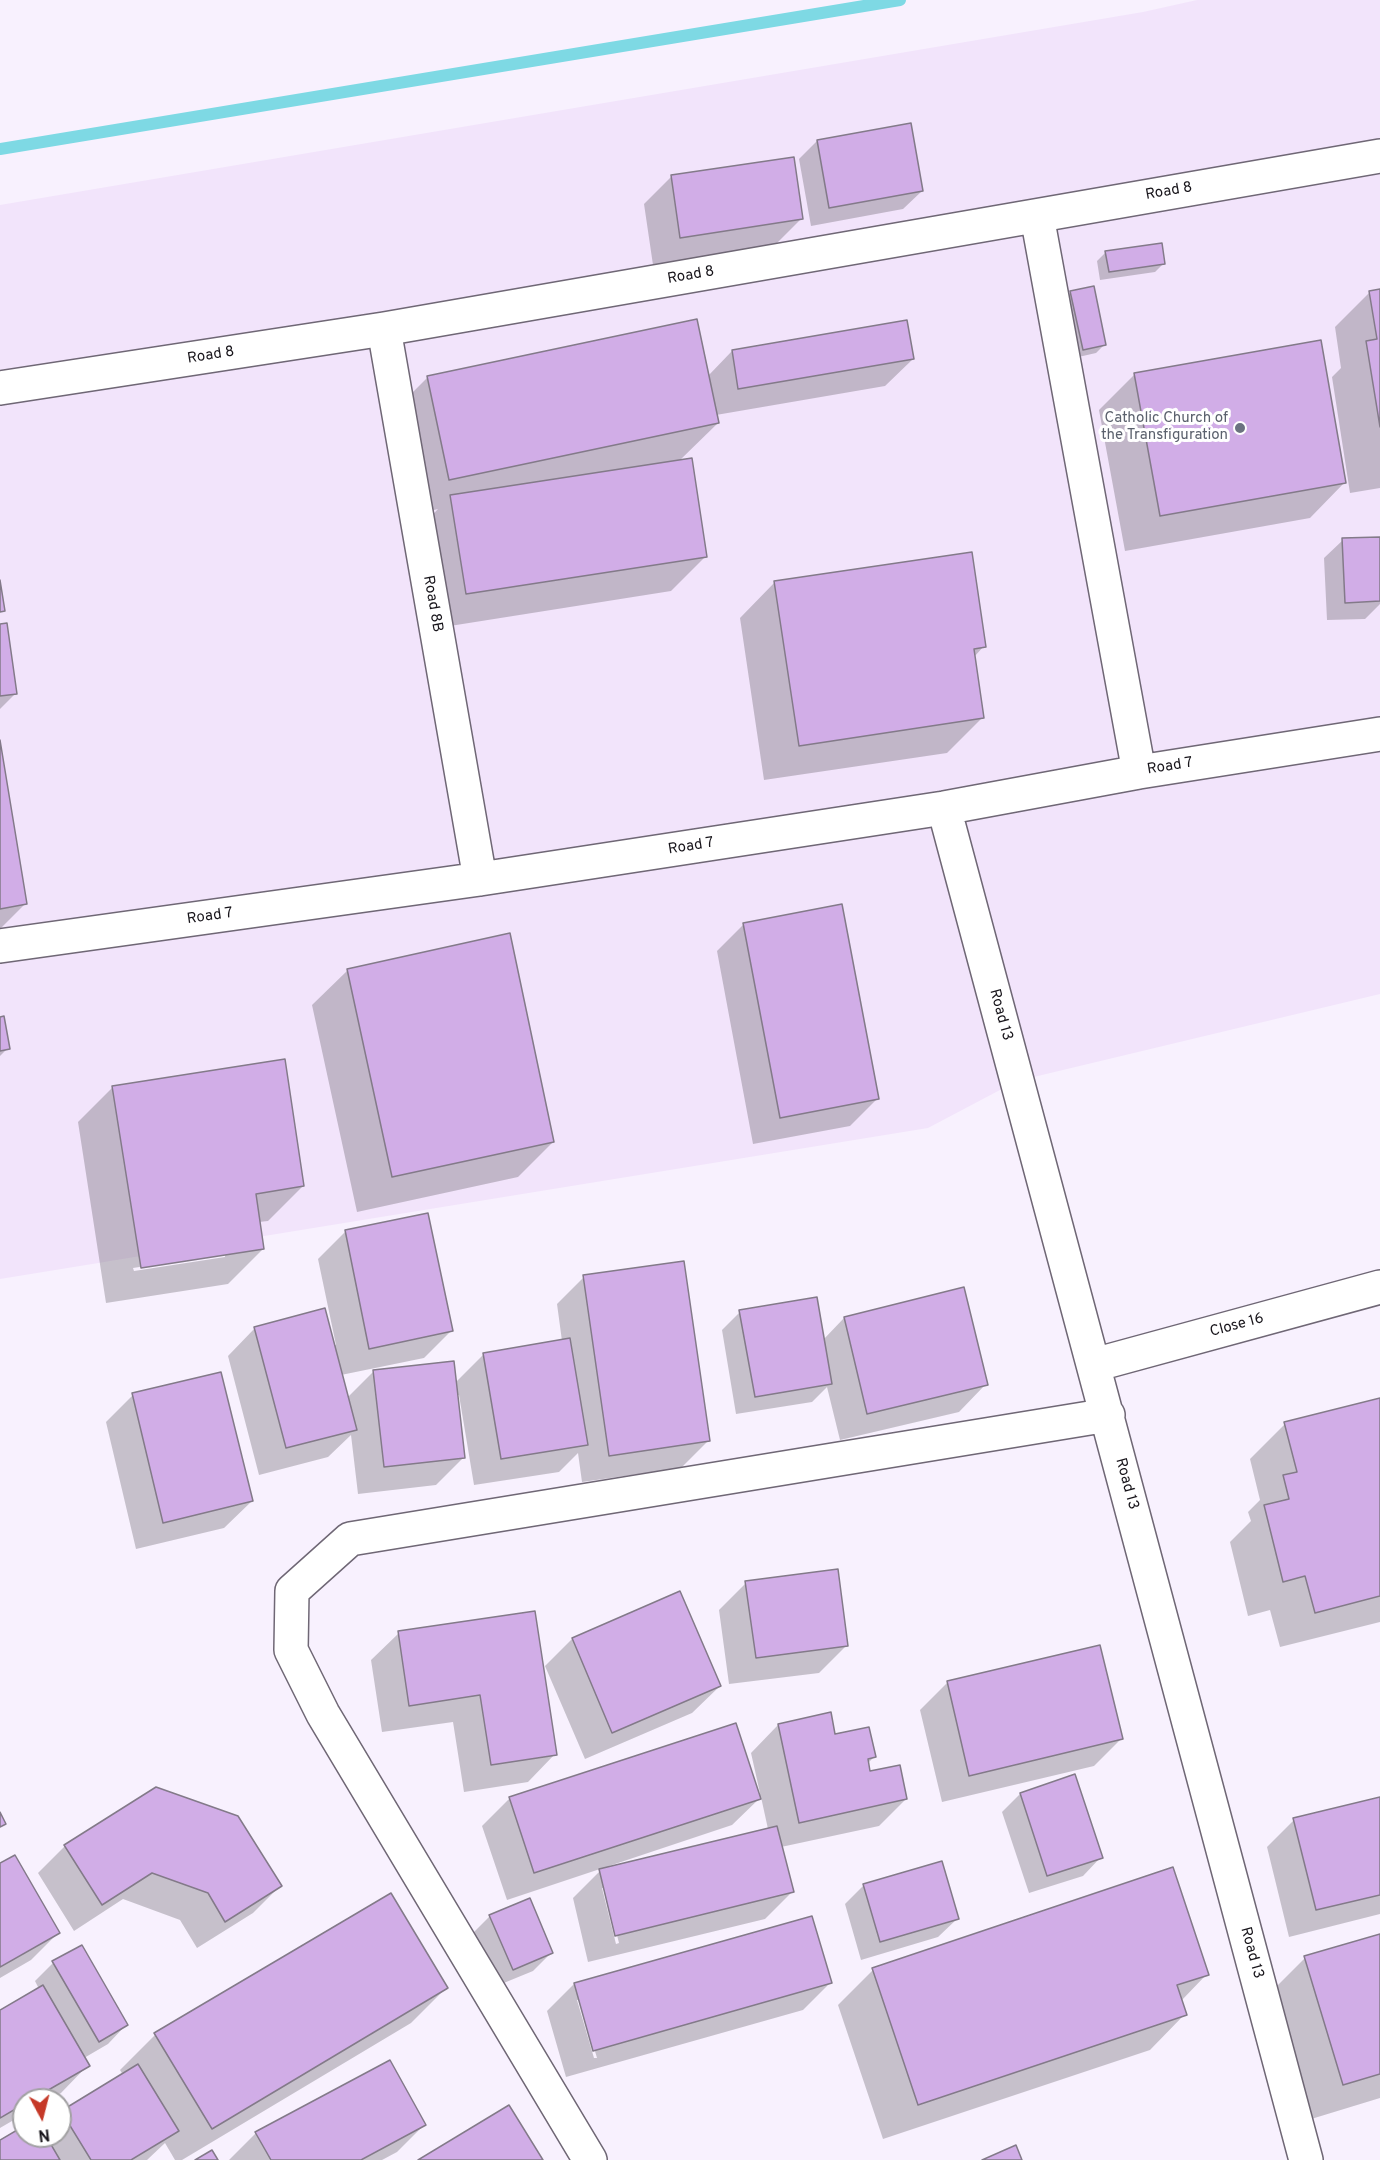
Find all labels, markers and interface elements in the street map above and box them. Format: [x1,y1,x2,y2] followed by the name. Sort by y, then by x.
[1144,179,1194,205] street label: Road 8
[666,263,716,289] street label: Road 8
[186,343,236,369] street label: Road 8
[1101,410,1228,445] place label: Catholic Church of the Transfiguration
[1233,421,1247,435] marker: Catholic Church of the Transfiguration
[418,574,446,634] street label: Road 8B
[1146,755,1194,779] street label: Road 7
[667,835,715,859] street label: Road 7
[186,905,234,929] street label: Road 7
[984,987,1016,1043] street label: Road 13
[1208,1310,1266,1342] street label: Close 16
[1110,1456,1142,1512] street label: Road 13
[1235,1925,1267,1981] street label: Road 13
[12,2088,72,2148] north arrow
[37,2123,51,2145] text: N

